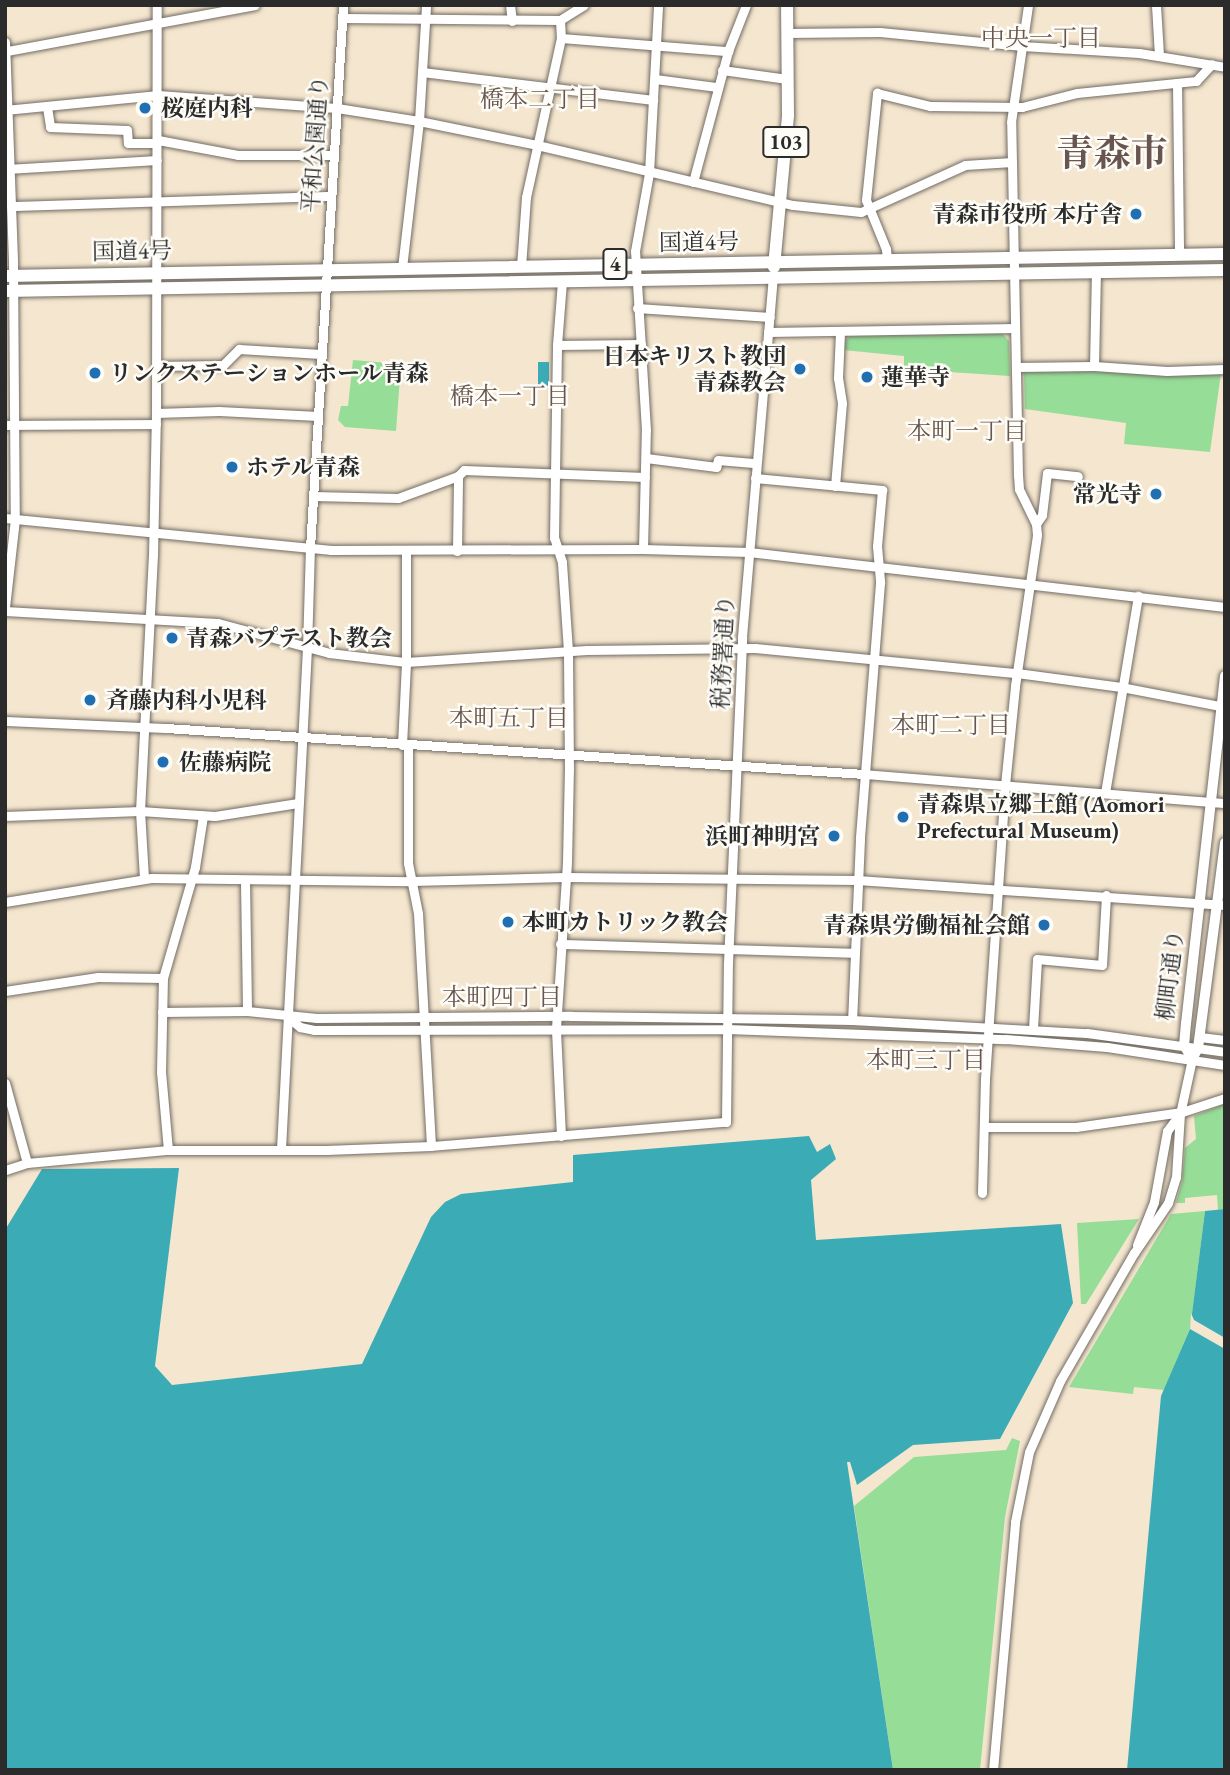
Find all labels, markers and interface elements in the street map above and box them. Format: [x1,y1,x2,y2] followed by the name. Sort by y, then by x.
[981,24,1101,52] district label: 中央一丁目
[296,74,334,214] street label: 平和公園通り
[480,85,600,113] district label: 橋本二丁目
[161,94,253,122] place label: 桜庭内科
[135,98,155,118] marker: 桜庭内科
[762,124,810,160] road number: 103
[1057,131,1167,175] district label: 青森市
[933,200,1122,228] place label: 青森市役所 本庁舎
[1128,206,1144,222] marker: 青森市役所 本庁舎
[659,228,739,256] street label: 国道4号
[92,237,172,265] street label: 国道4号
[601,246,629,282] road number: 4
[602,342,786,396] place label: 日本キリスト教団 青森教会
[109,359,431,387] place label: リンクステーションホール青森
[792,361,808,377] marker: 日本キリスト教団 青森教会
[881,363,950,391] place label: 蓮華寺
[87,365,103,381] marker: リンクステーションホール青森
[859,369,875,385] marker: 蓮華寺
[450,382,570,410] district label: 橋本一丁目
[907,417,1027,445] district label: 本町一丁目
[246,453,361,481] place label: ホテル青森
[224,459,240,475] marker: ホテル青森
[1073,480,1142,508] place label: 常光寺
[1148,486,1164,502] marker: 常光寺
[706,594,740,710] street label: 税務署通り
[186,624,393,652] place label: 青森バプテスト教会
[164,630,180,646] marker: 青森バプテスト教会
[106,686,267,714] place label: 斉藤内科小児科
[80,690,100,710] marker: 斉藤内科小児科
[449,704,569,732] district label: 本町五丁目
[891,711,1011,739] district label: 本町二丁目
[179,748,271,776] place label: 佐藤病院
[153,752,173,772] marker: 佐藤病院
[917,790,1165,844] place label: 青森県立郷土館 (Aomori Prefectural Museum)
[895,809,911,825] marker: 青森県立郷土館 (Aomori Prefectural Museum)
[705,822,820,850] place label: 浜町神明宮
[826,828,842,844] marker: 浜町神明宮
[522,908,729,936] place label: 本町カトリック教会
[823,911,1030,939] place label: 青森県労働福祉会館
[500,914,516,930] marker: 本町カトリック教会
[1036,917,1052,933] marker: 青森県労働福祉会館
[1151,928,1189,1022] street label: 柳町通り
[442,983,562,1011] district label: 本町四丁目
[866,1046,986,1074] district label: 本町三丁目

